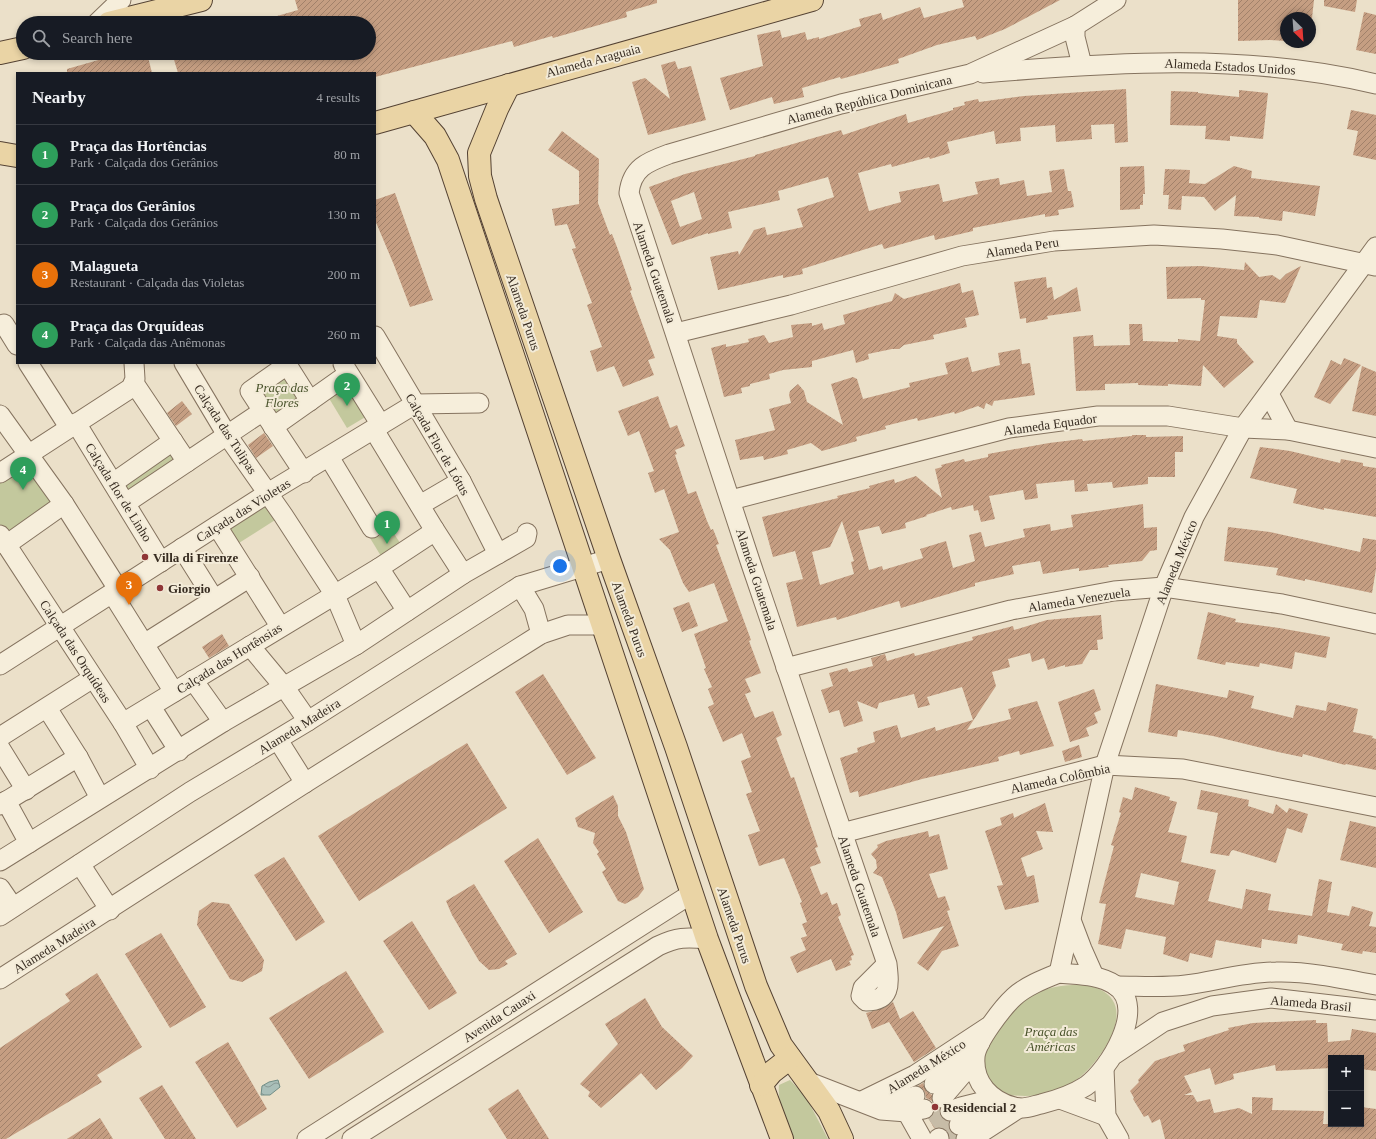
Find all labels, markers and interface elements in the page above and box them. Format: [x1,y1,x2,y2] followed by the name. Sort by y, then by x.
[1280,12,1316,48] north arrow
[16,16,376,60] search box
[30,27,52,49] icon: search
[62,30,132,46] text: Search here
[544,41,642,80] street label: Alameda Araguaia
[1164,56,1296,77] street label: Alameda Estados Unidos
[785,72,953,127] street label: Alameda República Dominicana
[32,88,86,107] text: Nearby
[316,90,360,105] text: 4 results
[70,138,207,154] text: Praça das Hortências
[42,147,48,162] text: 1
[334,147,360,162] text: 80 m
[70,155,218,170] text: Park · Calçada dos Gerânios
[70,198,195,214] text: Praça dos Gerânios
[42,207,48,222] text: 2
[327,207,360,222] text: 130 m
[70,215,218,230] text: Park · Calçada dos Gerânios
[630,219,679,325] street label: Alameda Guatemala
[984,234,1060,261] street label: Alameda Peru
[70,258,138,274] text: Malagueta
[42,267,48,282] text: 3
[327,267,360,282] text: 200 m
[503,272,544,352] street label: Alameda Purus
[70,275,244,290] text: Restaurant · Calçada das Violetas
[70,318,204,334] text: Praça das Orquídeas
[42,327,48,342] text: 4
[327,327,360,342] text: 260 m
[70,335,225,350] text: Park · Calçada das Anêmonas
[334,373,360,406] pin: 2
[254,380,309,410] park label: Praça das Flores
[191,382,260,477] street label: Calçada das Tulipas
[402,391,473,498] street label: Calçada Flor de Lótus
[1002,410,1098,438] street label: Alameda Equador
[82,440,155,544] street label: Calçada flor de Linho
[10,457,36,490] pin: 4
[193,475,293,545] street label: Calçada das Violetas
[374,511,400,544] pin: 1
[1153,518,1200,607] street label: Alameda México
[733,526,780,632] street label: Alameda Guatemala
[153,550,238,565] place label: Villa di Firenze
[140,552,150,562] marker: Villa di Firenze
[550,556,570,576] your location
[116,572,142,605] pin: 3
[609,579,650,659] street label: Alameda Purus
[168,581,211,596] place label: Giorgio
[155,583,165,593] marker: Giorgio
[1027,584,1132,615] street label: Alameda Venezuela
[37,597,114,705] street label: Calçada das Orquídeas
[174,620,285,697] street label: Calçada das Hortênsias
[256,695,343,758] street label: Alameda Madeira
[1009,761,1112,796] street label: Alameda Colômbia
[835,833,884,939] street label: Alameda Guatemala
[714,885,755,965] street label: Alameda Purus
[11,914,98,977] street label: Alameda Madeira
[460,987,539,1045] street label: Avenida Cauaxi
[1270,992,1352,1015] street label: Alameda Brasil
[1023,1024,1078,1054] park label: Praça das Américas
[884,1036,968,1097] street label: Alameda México
[1328,1055,1364,1127] map controls
[1328,1055,1364,1091] button: +
[1328,1091,1364,1127] button: −
[943,1100,1016,1115] place label: Residencial 2
[930,1102,940,1112] marker: Residencial 2

